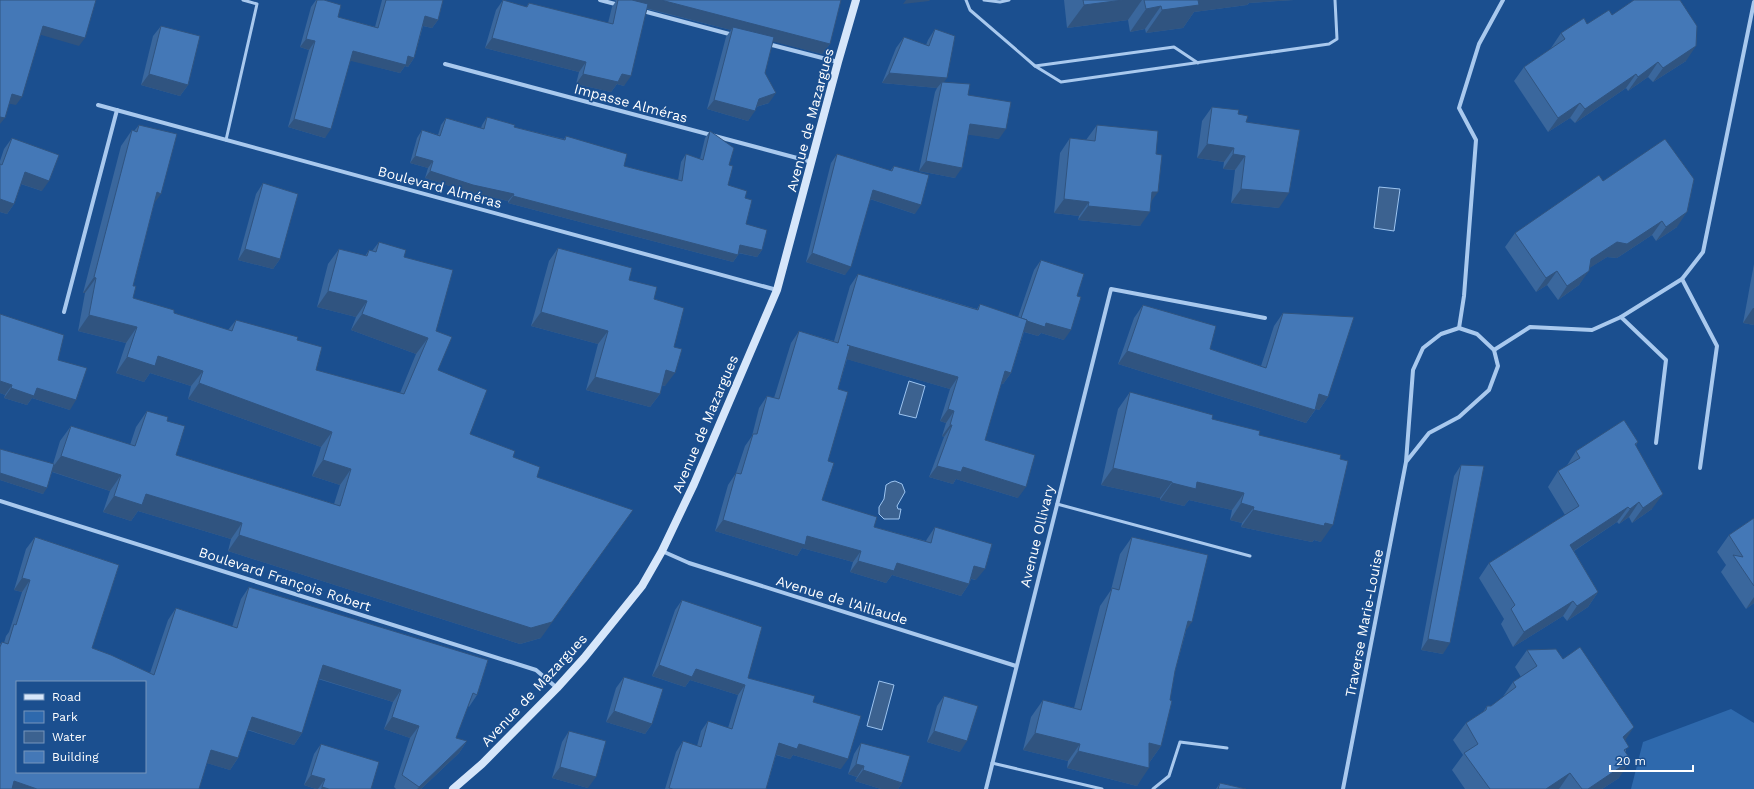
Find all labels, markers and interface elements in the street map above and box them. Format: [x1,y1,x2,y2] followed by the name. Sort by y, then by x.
[783,46,837,194] street label: Avenue de Mazargues
[572,80,690,126] street label: Impasse Alméras
[376,163,504,211] street label: Boulevard Alméras
[669,353,741,495] street label: Avenue de Mazargues
[1017,482,1058,589] street label: Avenue Ollivary
[197,544,373,614] street label: Boulevard François Robert
[1342,548,1386,698] street label: Traverse Marie-Louise
[774,572,910,628] street label: Avenue de l'Aillaude
[478,630,590,750] street label: Avenue de Mazargues
[16,681,146,773] legend
[52,690,81,704] text: Road
[52,710,78,724] text: Park
[52,730,87,744] text: Water
[1610,747,1693,773] scale bar
[52,750,99,764] text: Building
[1616,754,1646,768] text: 20 m

